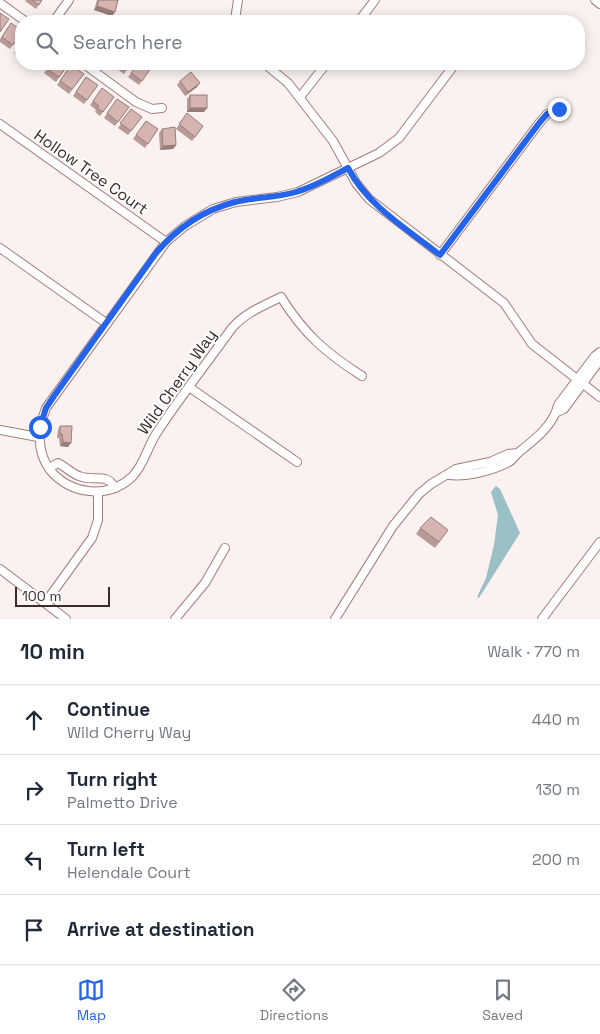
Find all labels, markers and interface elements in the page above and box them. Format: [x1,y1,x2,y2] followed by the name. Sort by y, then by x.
[15,15,585,70] search box
[33,29,61,57] icon: search
[73,30,183,55] text: Search here
[548,98,571,121] route end
[30,125,152,219] street label: Hollow Tree Court
[133,325,221,439] street label: Wild Cherry Way
[29,416,52,439] route start
[15,584,110,607] scale bar
[22,587,61,605] text: 100 m
[20,638,85,665] text: 10 min
[487,641,580,662] text: Walk · 770 m
[67,697,150,722] text: Continue
[20,706,48,734] icon: ahead
[532,709,580,730] text: 440 m
[67,722,191,743] text: Wild Cherry Way
[67,767,157,792] text: Turn right
[20,776,48,804] icon: right
[536,779,580,800] text: 130 m
[67,792,178,813] text: Palmetto Drive
[67,837,145,862] text: Turn left
[20,846,48,874] icon: left
[532,849,580,870] text: 200 m
[67,862,191,883] text: Helendale Court
[20,916,48,944] icon: arrive
[67,917,255,942] text: Arrive at destination
[77,976,106,1024] tab: Map
[260,976,328,1024] tab: Directions
[482,976,523,1024] tab: Saved

